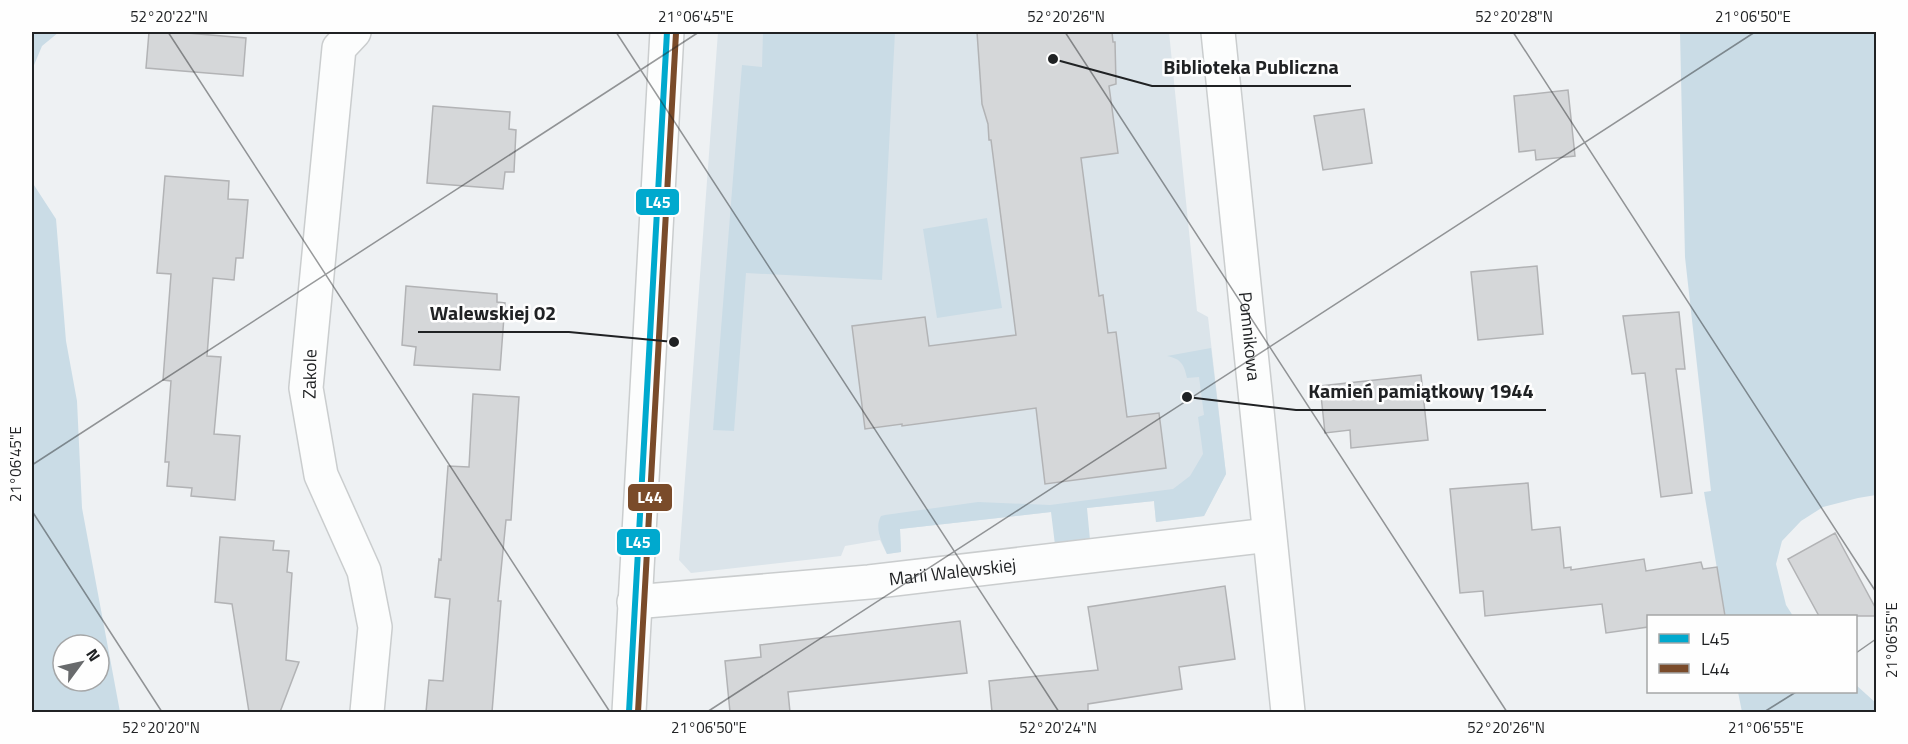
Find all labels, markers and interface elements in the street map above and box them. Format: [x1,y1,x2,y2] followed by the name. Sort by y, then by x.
[130,5,208,28] text: 52°20'22"N
[658,5,734,28] text: 21°06'45"E
[1027,5,1105,28] text: 52°20'26"N
[1475,5,1553,28] text: 52°20'28"N
[1715,5,1791,28] text: 21°06'50"E
[1152,48,1351,86] callout: Biblioteka Publiczna
[1163,51,1339,82] text: Biblioteka Publiczna
[635,188,680,216] line badge: L45
[645,190,671,214] text: L45
[1232,291,1268,382] street label: Pomnikowa
[418,294,569,332] callout: Walewskiej 02
[430,297,556,328] text: Walewskiej 02
[296,349,323,399] street label: Zakole
[1296,372,1546,410] callout: Kamień pamiątkowy 1944
[1308,375,1534,406] text: Kamień pamiątkowy 1944
[4,426,27,502] text: 21°06'45"E
[627,483,673,512] line badge: L44
[637,485,663,509] text: L44
[616,528,661,556] line badge: L45
[625,530,651,554] text: L45
[887,551,1018,593] street label: Marii Walewskiej
[1880,602,1903,678] text: 21°06'55"E
[1647,615,1857,693] legend
[1701,625,1730,652] text: L45
[51,633,111,693] north arrow
[80,644,107,666] text: N
[1701,655,1730,682] text: L44
[122,716,200,739] text: 52°20'20"N
[671,716,747,739] text: 21°06'50"E
[1019,716,1097,739] text: 52°20'24"N
[1467,716,1545,739] text: 52°20'26"N
[1728,716,1804,739] text: 21°06'55"E

